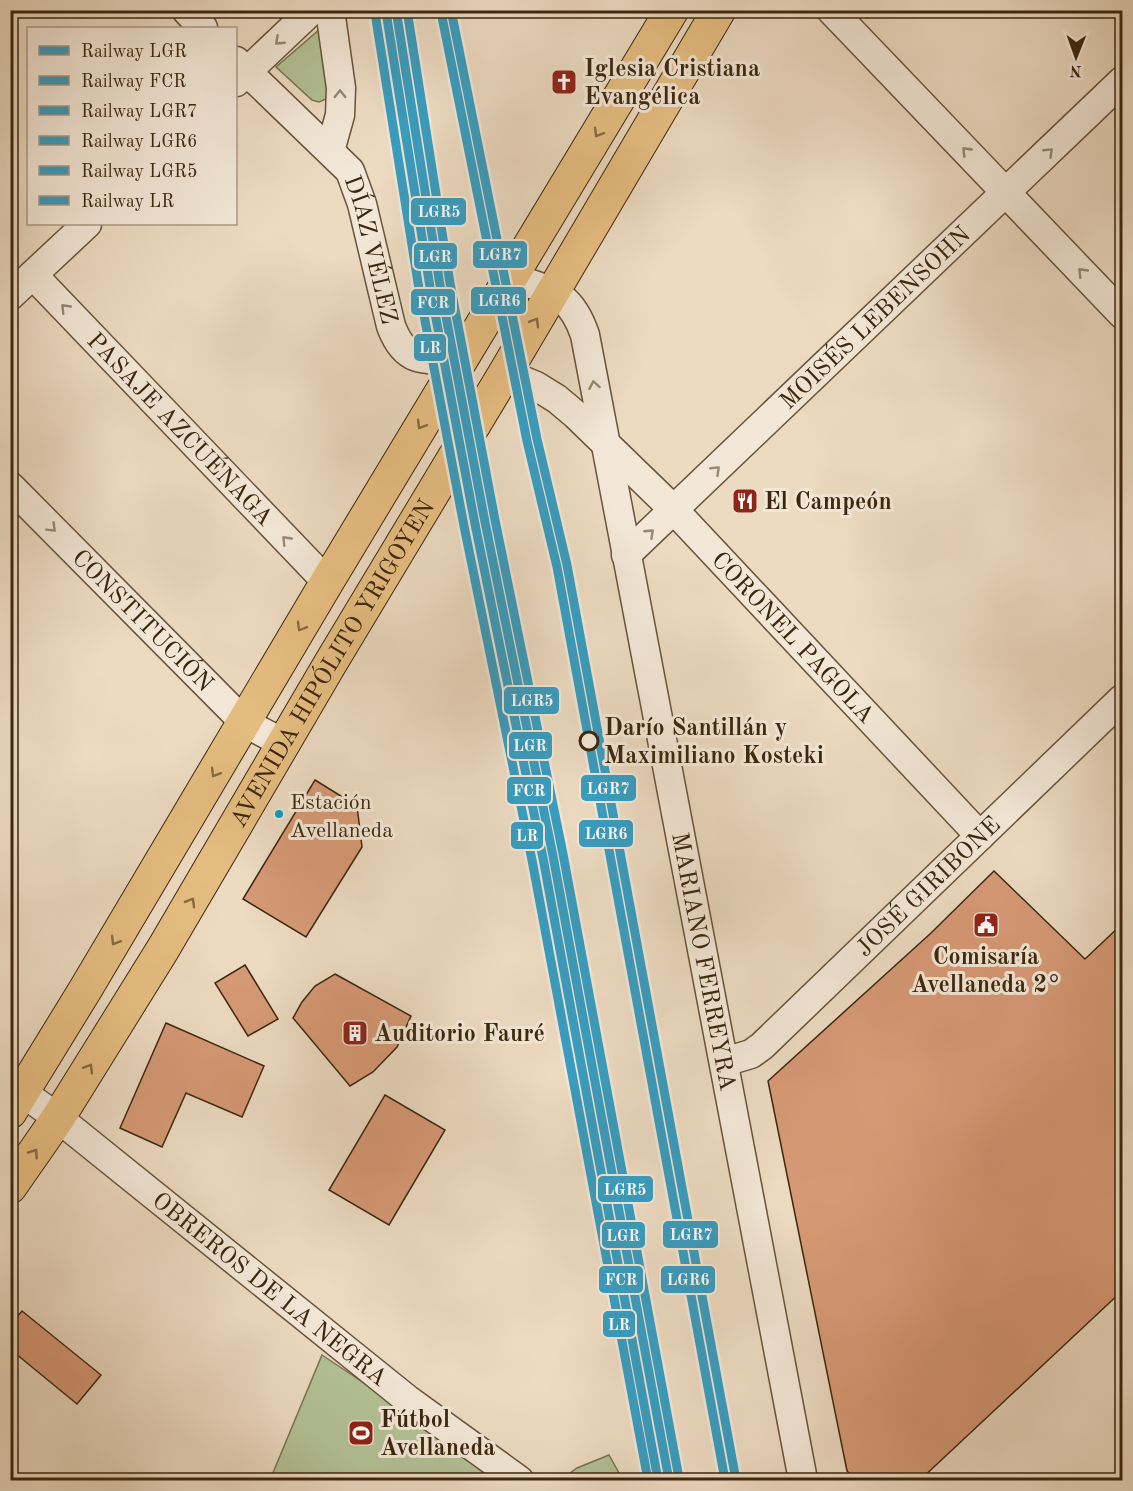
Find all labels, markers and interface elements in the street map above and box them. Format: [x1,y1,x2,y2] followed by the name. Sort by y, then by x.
[27,27,237,225] legend
[1046,27,1106,87] north arrow
[276,34,286,45] one-way arrow
[81,43,187,61] text: Railway LGR
[584,58,760,110] place label: Iglesia Cristiana Evangélica
[1069,62,1082,78] text: N
[549,67,579,97] church icon: Iglesia Cristiana Evangélica
[81,73,186,91] text: Railway FCR
[334,90,346,99] one-way arrow
[81,103,197,121] text: Railway LGR7
[594,127,606,137] one-way arrow
[81,133,197,151] text: Railway LGR6
[962,147,973,157] one-way arrow
[1042,148,1052,159] one-way arrow
[81,163,197,181] text: Railway LGR5
[339,173,400,327] street label: DÍAZ VÉLEZ
[81,193,174,211] text: Railway LR
[410,197,467,226] line badge: LGR5
[417,205,461,221] text: LGR5
[776,223,976,415] street label: MOISÉS LEBENSOHN
[472,240,528,269] line badge: LGR7
[413,242,458,270] line badge: LGR
[478,248,522,264] text: LGR7
[418,250,452,266] text: LGR
[1078,268,1089,278] one-way arrow
[470,286,527,315] line badge: LGR6
[410,288,456,316] line badge: FCR
[477,294,521,310] text: LGR6
[417,296,450,312] text: FCR
[61,305,72,316] one-way arrow
[527,318,539,328] one-way arrow
[81,329,276,531] street label: PASAJE AZCUÉNAGA
[413,333,447,362] line badge: LR
[419,341,442,357] text: LR
[588,380,601,390] one-way arrow
[417,419,429,429] one-way arrow
[709,466,720,477] one-way arrow
[730,486,760,516] restaurant icon: El Campeón
[764,491,892,515] place label: El Campeón
[227,496,440,832] street label: AVENIDA HIPÓLITO YRIGOYEN
[44,521,55,532] one-way arrow
[643,529,654,540] one-way arrow
[283,537,294,548] one-way arrow
[67,546,217,697] street label: CONSTITUCIÓN
[706,548,878,729] street label: CORONEL PAGOLA
[297,621,308,631] one-way arrow
[503,686,560,715] line badge: LGR5
[510,694,554,710] text: LGR5
[604,717,824,769] place label: Darío Santillán y Maximiliano Kosteki
[508,731,553,760] line badge: LGR
[579,731,599,751] marker: Darío Santillán y Maximiliano Kosteki
[513,739,547,755] text: LGR
[211,767,222,777] one-way arrow
[580,774,637,802] line badge: LGR7
[506,776,552,805] line badge: FCR
[586,782,630,798] text: LGR7
[513,784,546,800] text: FCR
[290,792,393,842] place label: Estación Avellaneda
[273,808,285,820] marker: Estación Avellaneda
[853,813,1006,962] street label: JOSÉ GIRIBONE
[578,819,634,848] line badge: LGR6
[510,821,544,850] line badge: LR
[584,827,628,843] text: LGR6
[516,829,539,845] text: LR
[666,831,739,1093] street label: MARIANO FERREYRA
[184,898,195,909] one-way arrow
[971,910,1001,940] public building icon: Comisaría Avellaneda 2°
[110,935,122,945] one-way arrow
[911,946,1061,998] place label: Comisaría Avellaneda 2°
[340,1018,370,1048] building icon: Auditorio Fauré
[374,1023,545,1047] place label: Auditorio Fauré
[81,1064,92,1075] one-way arrow
[27,1148,38,1159] one-way arrow
[597,1175,654,1203] line badge: LGR5
[603,1183,647,1199] text: LGR5
[147,1189,391,1392] street label: OBREROS DE LA NEGRA
[662,1220,719,1249] line badge: LGR7
[601,1221,646,1249] line badge: LGR
[669,1228,713,1244] text: LGR7
[606,1229,640,1245] text: LGR
[598,1265,644,1294] line badge: FCR
[660,1265,716,1294] line badge: LGR6
[605,1273,638,1289] text: FCR
[666,1273,710,1289] text: LGR6
[602,1310,636,1338] line badge: LR
[608,1318,631,1334] text: LR
[380,1409,496,1461] place label: Fútbol Avellaneda
[346,1418,376,1448] sports icon: Fútbol Avellaneda

